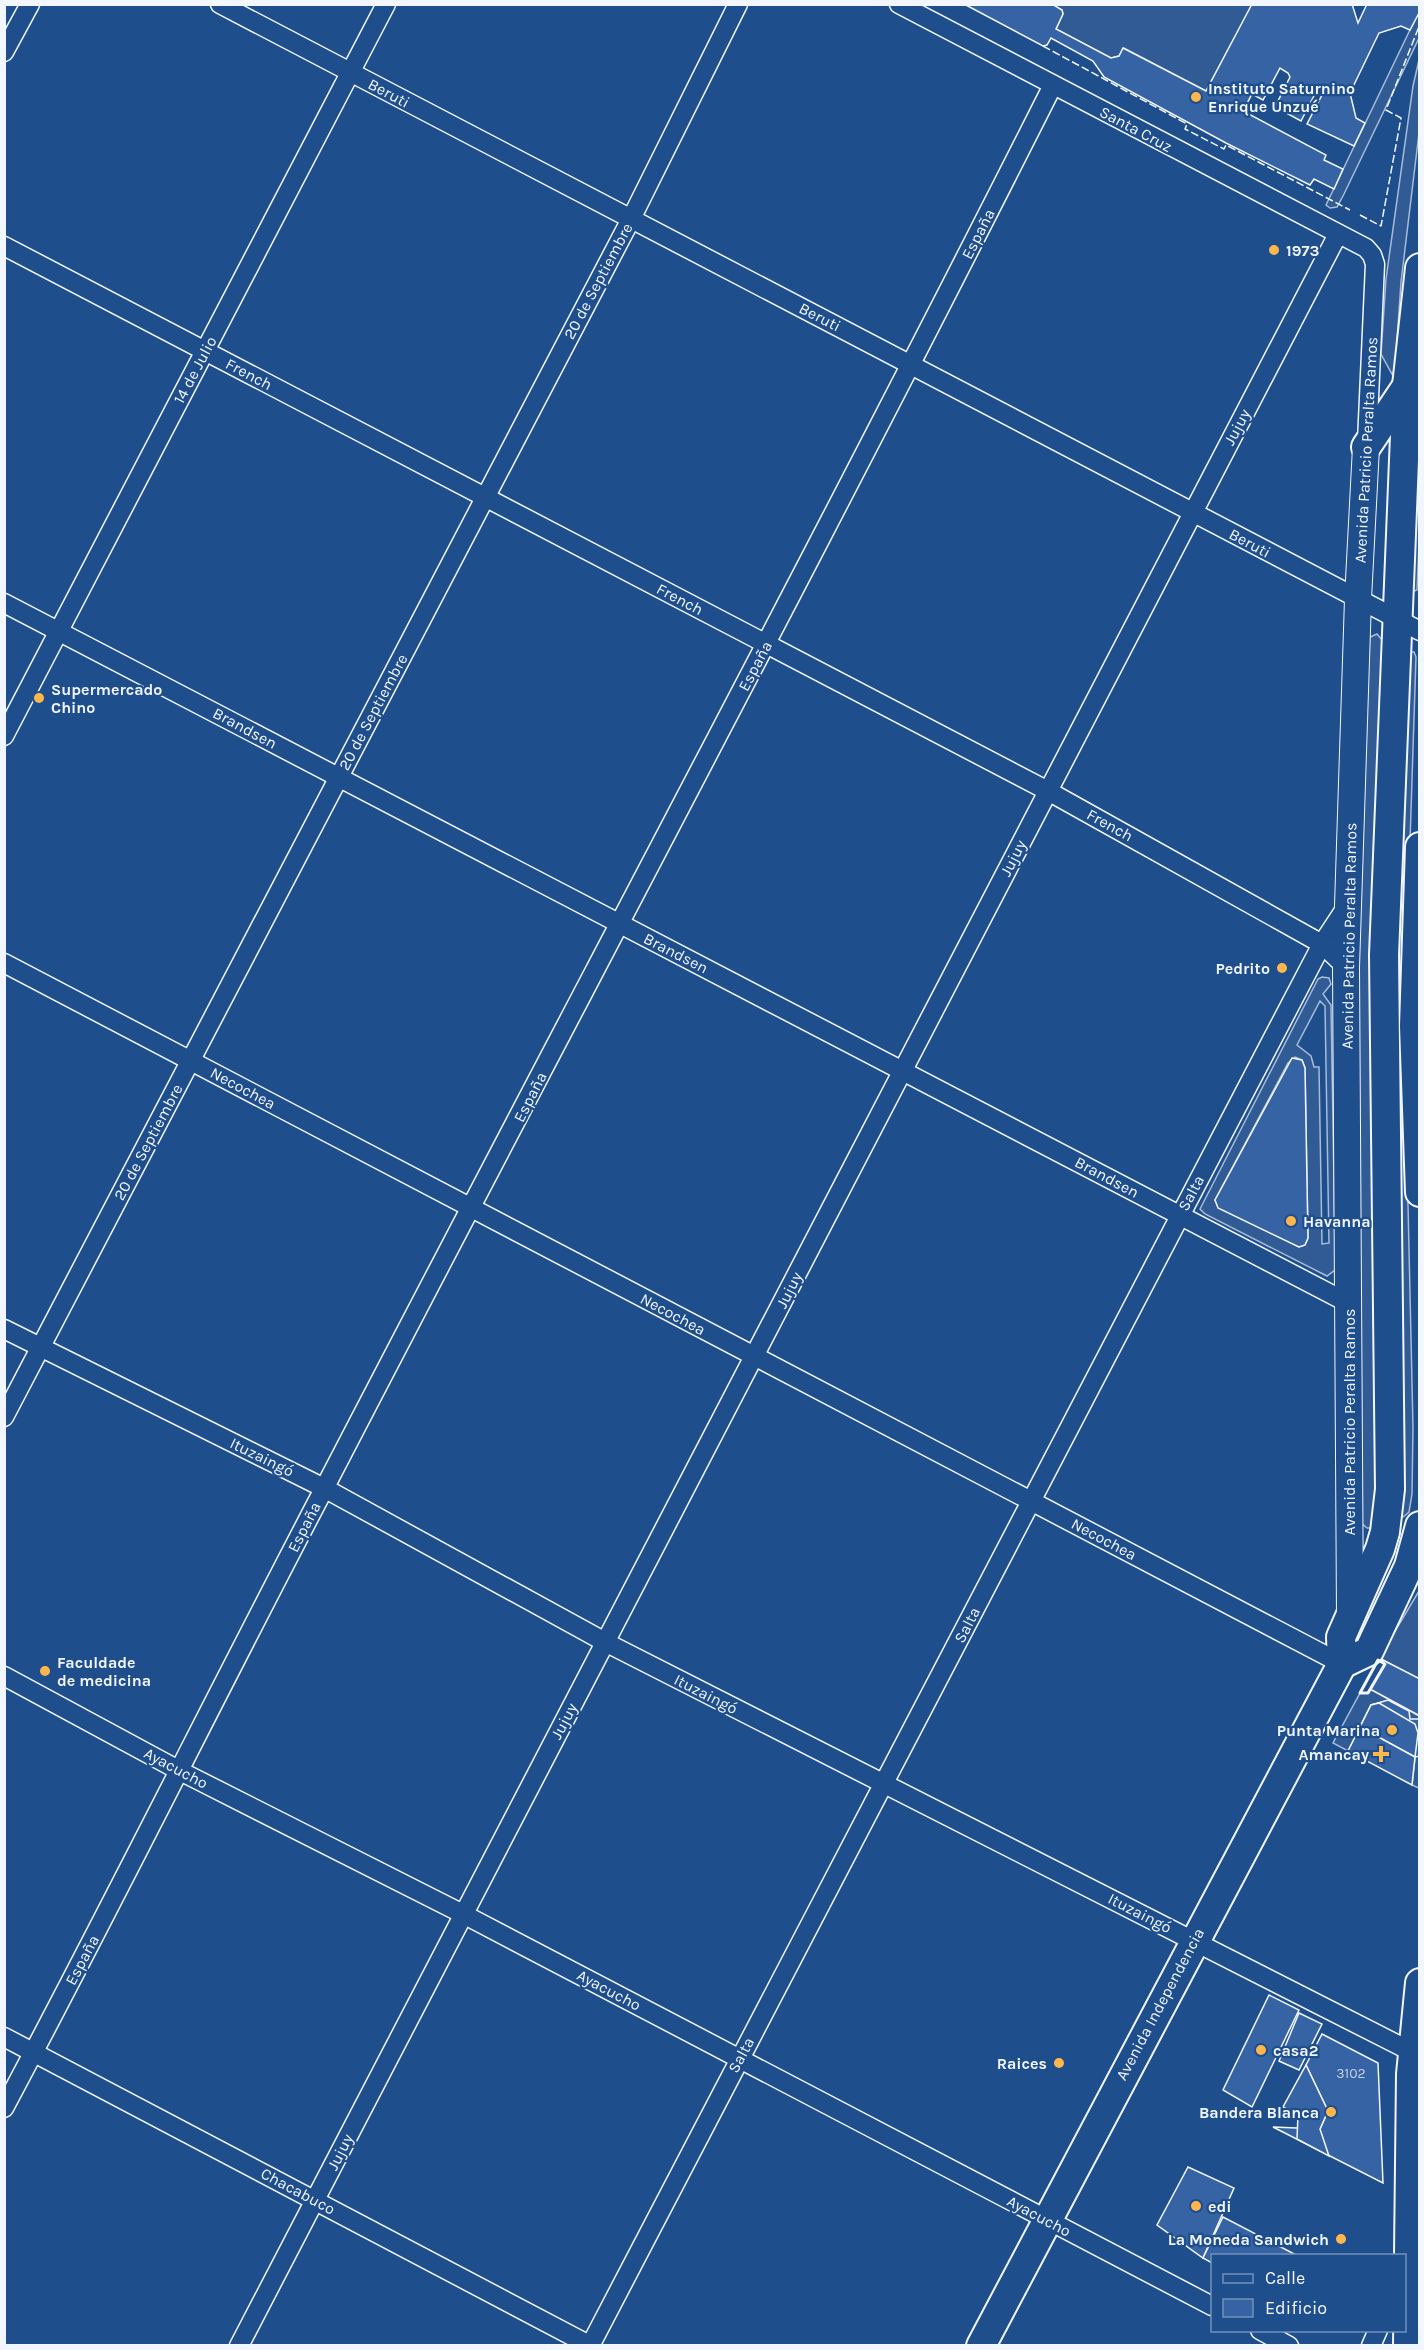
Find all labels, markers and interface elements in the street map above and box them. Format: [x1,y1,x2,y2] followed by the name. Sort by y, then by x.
[365,74,413,112] street label: Beruti
[1208,79,1355,116] place label: Instituto Saturnino Enrique Unzué
[1189,90,1203,104] marker: Instituto Saturnino Enrique Unzué
[1096,102,1176,156] street label: Santa Cruz
[957,206,999,262] street label: España
[559,220,637,342] street label: 20 de Septiembre
[1286,241,1319,260] place label: 1973
[1267,243,1281,257] marker: 1973
[796,298,844,336] street label: Beruti
[169,333,221,407] street label: 14 de Julio
[1351,336,1381,564] street label: Avenida Patricio Peralta Ramos
[222,354,276,394] street label: French
[1220,405,1255,448] street label: Jujuy
[1226,524,1274,562] street label: Beruti
[653,579,707,619] street label: French
[734,638,776,694] street label: España
[334,651,412,773] street label: 20 de Septiembre
[51,680,162,717] place label: Supermercado Chino
[32,691,46,705] marker: Supermercado Chino
[210,703,280,753] street label: Brandsen
[1084,805,1136,845] street label: French
[1338,822,1360,1050] street label: Avenida Patricio Peralta Ramos
[996,836,1030,879] street label: Jujuy
[641,929,711,977] street label: Brandsen
[1216,959,1270,978] place label: Pedrito
[1275,961,1289,975] marker: Pedrito
[207,1063,279,1113] street label: Necochea
[509,1069,551,1125] street label: España
[109,1081,187,1203] street label: 20 de Septiembre
[1072,1152,1142,1202] street label: Brandsen
[1174,1172,1208,1214] street label: Salta
[1303,1212,1371,1231] place label: Havanna
[1284,1214,1298,1228] marker: Havanna
[772,1268,806,1311] street label: Jujuy
[637,1289,709,1339] street label: Necochea
[1340,1309,1359,1535] street label: Avenida Patricio Peralta Ramos
[227,1433,297,1481] street label: Ituzaingó
[283,1499,325,1555] street label: España
[1068,1514,1140,1564] street label: Necochea
[950,1604,984,1646] street label: Salta
[57,1653,151,1690] place label: Faculdade de medicina
[38,1664,52,1678] marker: Faculdade de medicina
[671,1670,741,1718] street label: Ituzaingó
[547,1699,582,1742] street label: Jujuy
[1277,1721,1380,1740] place label: Punta Marina
[1385,1723,1399,1737] marker: Punta Marina
[141,1743,211,1793] street label: Ayacucho
[1299,1745,1369,1764] place label: Amancay
[1374,1747,1388,1761] marker: Amancay
[1105,1889,1175,1937] street label: Ituzaingó
[1112,1925,1208,2083] street label: Avenida Independencia
[61,1932,103,1988] street label: España
[574,1965,644,2015] street label: Ayacucho
[724,2034,758,2076] street label: Salta
[1273,2041,1318,2060] place label: casa2
[1254,2043,1268,2057] marker: casa2
[997,2054,1047,2073] place label: Raices
[1052,2056,1066,2070] marker: Raices
[1336,2065,1366,2082] house number: 3102
[1199,2103,1319,2122] place label: Bandera Blanca
[1324,2105,1338,2119] marker: Bandera Blanca
[323,2130,357,2173] street label: Jujuy
[258,2163,338,2219] street label: Chacabuco
[1004,2191,1074,2241] street label: Ayacucho
[1208,2197,1232,2216] place label: edi
[1189,2199,1203,2213] marker: edi
[1168,2230,1329,2249] place label: La Moneda Sandwich
[1334,2232,1348,2246] marker: La Moneda Sandwich
[1211,2254,1406,2332] legend
[1265,2267,1305,2289] text: Calle
[1265,2297,1327,2319] text: Edificio

